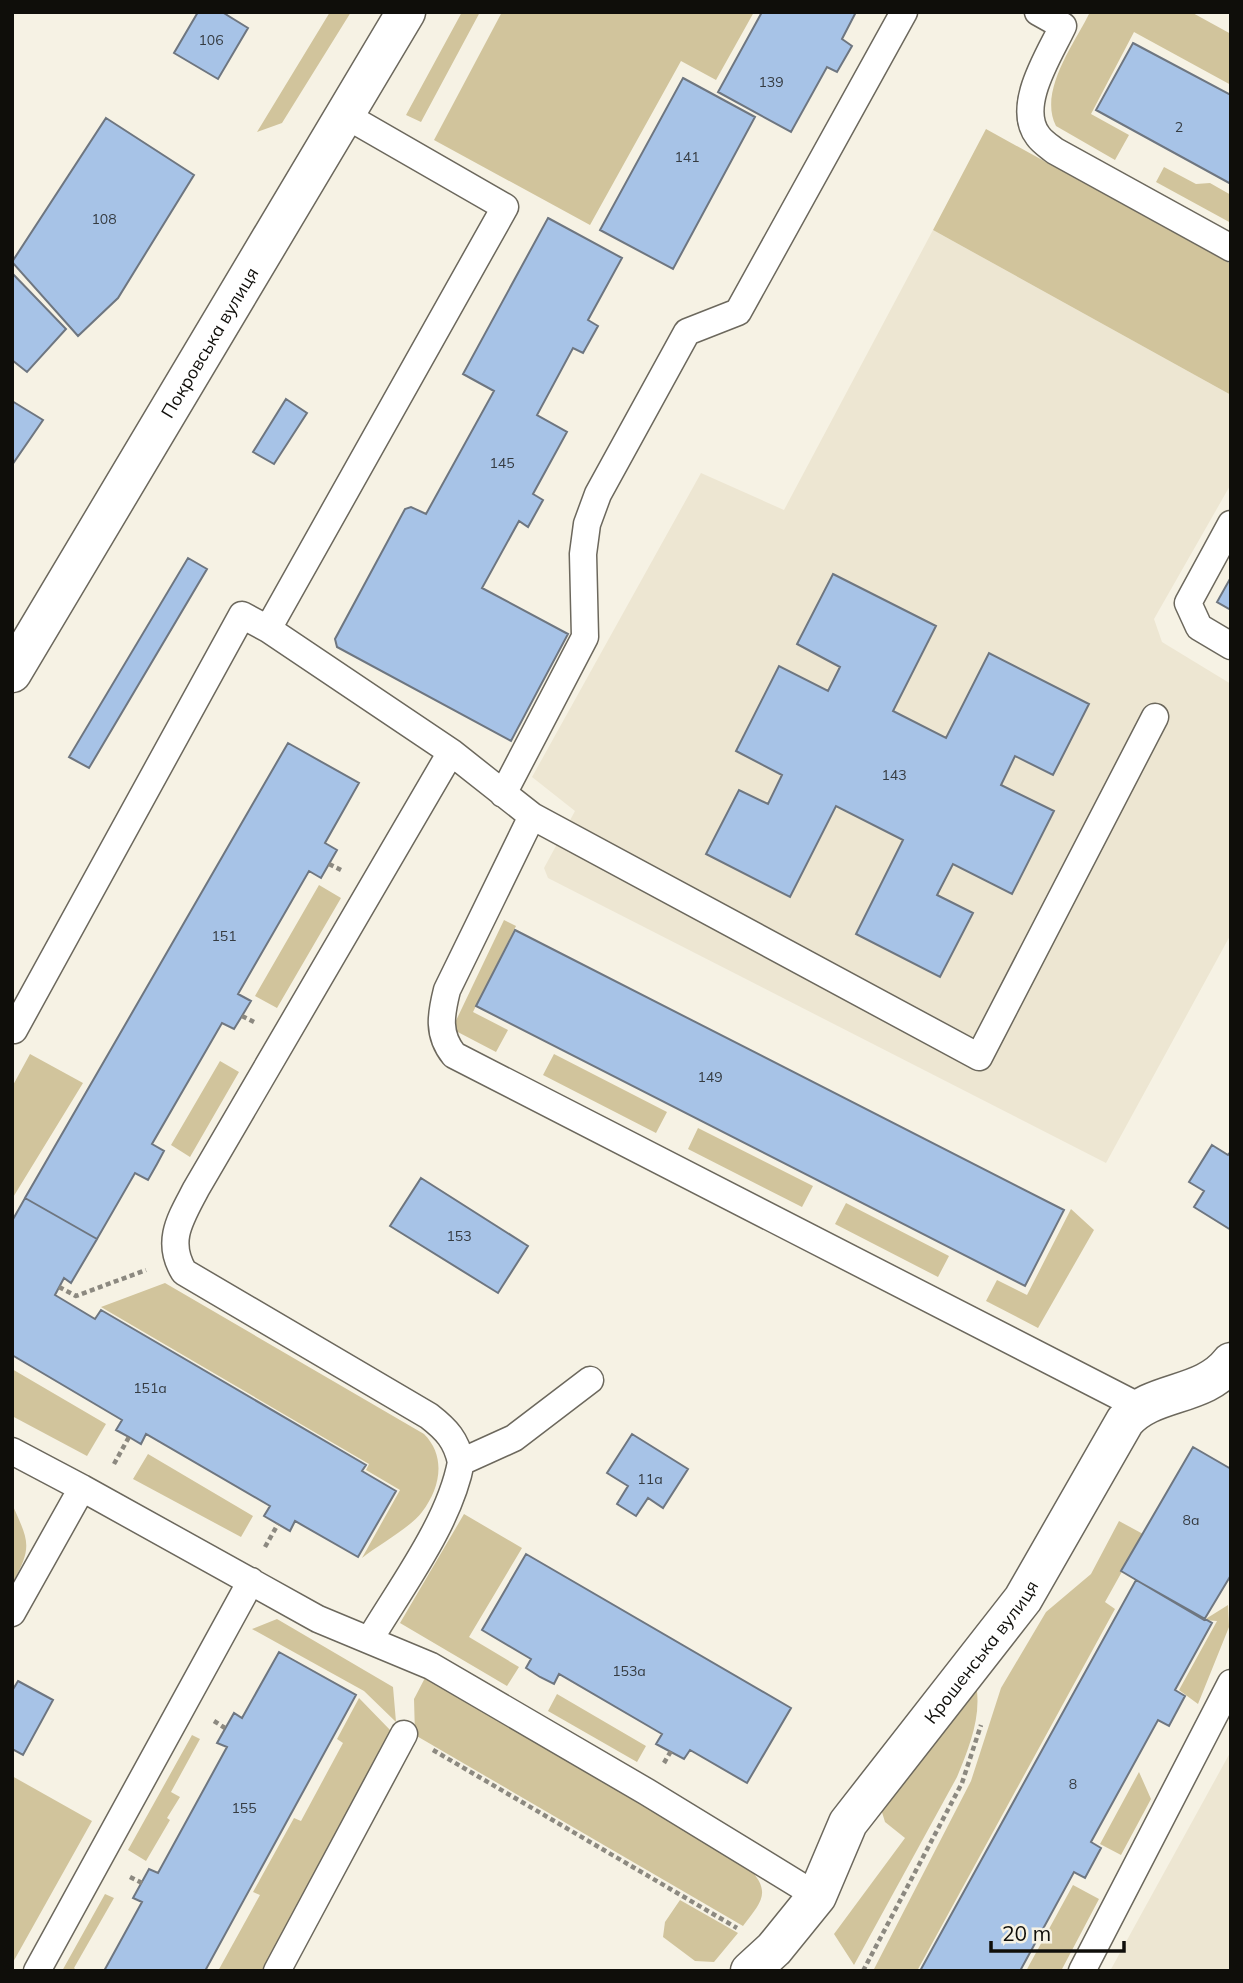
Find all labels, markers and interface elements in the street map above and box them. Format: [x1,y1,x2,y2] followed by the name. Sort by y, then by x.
[198,31,224,49] house number: 106
[758,73,784,91] house number: 139
[1175,118,1183,136] house number: 2
[674,148,700,166] house number: 141
[91,210,117,228] house number: 108
[155,263,263,422] street label: Покровська вулиця
[489,454,515,472] house number: 145
[881,766,907,784] house number: 143
[211,927,237,945] house number: 151
[697,1068,723,1086] house number: 149
[446,1227,472,1245] house number: 153
[133,1379,167,1397] house number: 151а
[637,1470,663,1488] house number: 11а
[1183,1511,1199,1529] house number: 8а
[919,1576,1043,1728] street label: Крошенська вулиця
[612,1662,646,1680] house number: 153а
[1069,1775,1077,1793] house number: 8
[231,1799,257,1817] house number: 155
[991,1910,1124,1954] scale bar
[1002,1920,1051,1946] text: 20 m

